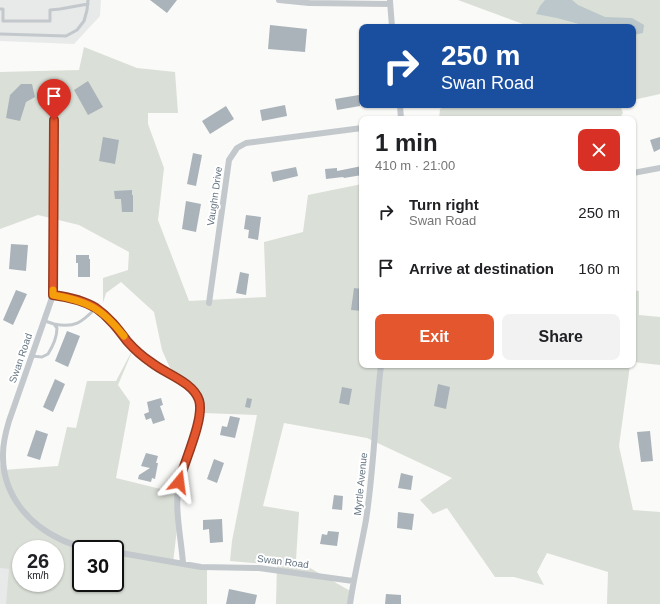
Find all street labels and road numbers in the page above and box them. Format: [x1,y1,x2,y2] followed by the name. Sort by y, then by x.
[205,165,224,226] street label: Vaughn Drive
[7,332,34,384] street label: Swan Road
[352,452,369,516] street label: Myrtle Avenue
[257,553,309,570] street label: Swan Road

